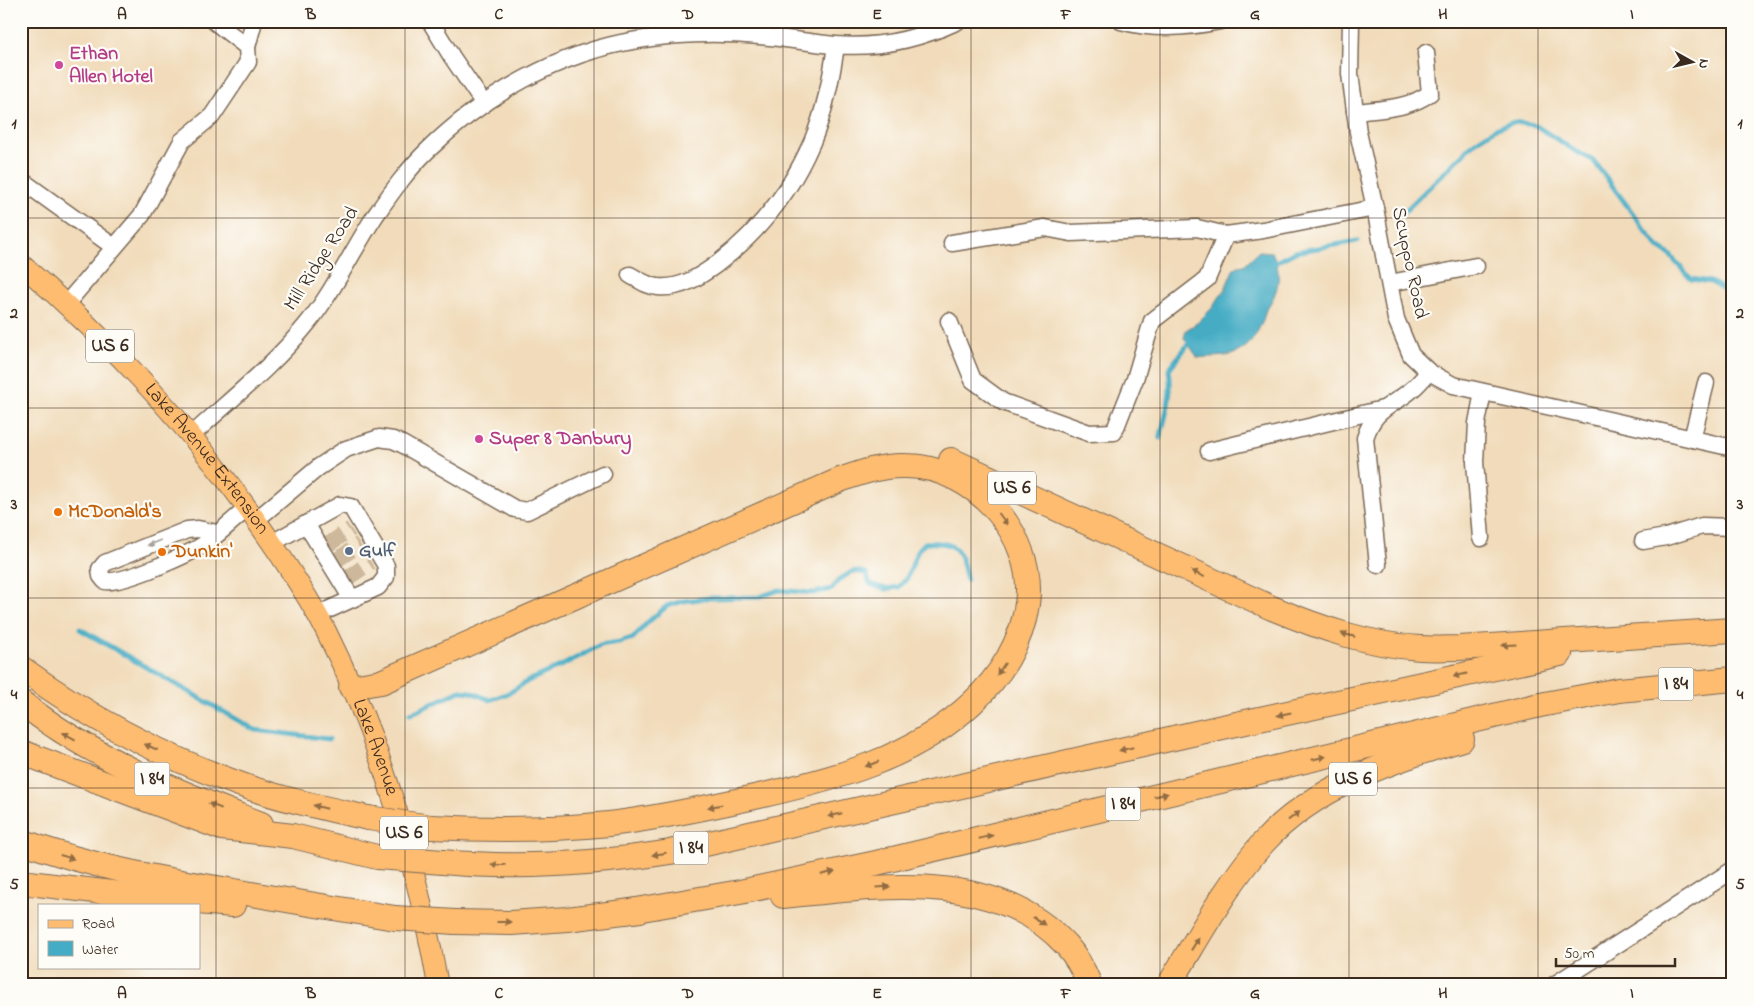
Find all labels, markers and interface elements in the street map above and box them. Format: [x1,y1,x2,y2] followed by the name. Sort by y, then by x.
[117,3,127,27] text: A
[305,3,317,27] text: B
[495,3,504,27] text: C
[681,3,694,27] text: D
[872,3,882,27] text: E
[1060,3,1072,27] text: F
[1250,3,1260,27] text: G
[1438,3,1448,27] text: H
[1630,3,1634,27] text: I
[1666,38,1716,88] north arrow
[69,40,153,92] place label: Ethan Allen Hotel
[1692,57,1714,70] text: N
[53,59,65,71] marker: Ethan Allen Hotel
[11,112,17,136] text: 1
[1737,112,1743,136] text: 1
[277,201,368,318] street label: Mill Ridge Road
[1383,204,1435,322] street label: Scuppo Road
[9,302,18,326] text: 2
[1735,302,1744,326] text: 2
[86,330,134,362] road number: US 6
[137,377,276,541] street label: Lake Avenue Extension
[489,425,631,455] place label: Super 8 Danbury
[473,433,485,445] marker: Super 8 Danbury
[988,472,1036,504] road number: US 6
[10,493,18,517] text: 3
[1736,493,1744,517] text: 3
[68,498,162,527] place label: McDonald's
[52,506,64,518] marker: McDonald's
[997,512,1008,525] one-way arrow
[359,537,396,566] place label: Gulf
[171,538,233,567] place label: Dunkin'
[147,540,161,548] one-way arrow
[343,545,355,557] marker: Gulf
[156,546,168,558] marker: Dunkin'
[1191,570,1205,578] one-way arrow
[1340,631,1355,639] one-way arrow
[1501,641,1517,649] one-way arrow
[996,663,1005,676] one-way arrow
[1658,668,1694,701] road number: I 84
[1453,671,1468,679] one-way arrow
[10,683,18,707] text: 4
[1736,683,1744,707] text: 4
[344,695,406,799] street label: Lake Avenue
[1277,710,1292,718] one-way arrow
[62,731,76,740] one-way arrow
[144,742,158,750] one-way arrow
[1118,745,1133,753] one-way arrow
[1312,753,1327,761] one-way arrow
[864,760,879,768] one-way arrow
[134,762,170,796] road number: I 84
[1329,762,1377,796] road number: US 6
[1106,788,1140,821] road number: I 84
[1154,791,1169,799] one-way arrow
[207,802,222,810] one-way arrow
[706,802,722,810] one-way arrow
[312,803,327,811] one-way arrow
[828,811,843,819] one-way arrow
[1287,811,1301,821] one-way arrow
[380,816,428,850] road number: US 6
[674,831,708,864] road number: I 84
[979,833,994,841] one-way arrow
[651,850,667,858] one-way arrow
[60,853,75,861] one-way arrow
[489,861,505,869] one-way arrow
[820,869,835,877] one-way arrow
[9,873,19,897] text: 5
[1735,873,1745,897] text: 5
[875,883,891,891] one-way arrow
[38,904,200,968] legend
[82,913,115,935] text: Road
[1032,917,1045,926] one-way arrow
[496,918,512,926] one-way arrow
[1556,936,1675,968] scale bar
[1190,937,1199,950] one-way arrow
[82,939,118,961] text: Water
[1564,943,1595,965] text: 50 m
[117,982,127,1006] text: A
[305,982,317,1006] text: B
[495,982,504,1006] text: C
[681,982,694,1006] text: D
[872,982,882,1006] text: E
[1060,982,1072,1006] text: F
[1250,982,1260,1006] text: G
[1438,982,1448,1006] text: H
[1630,982,1634,1006] text: I

